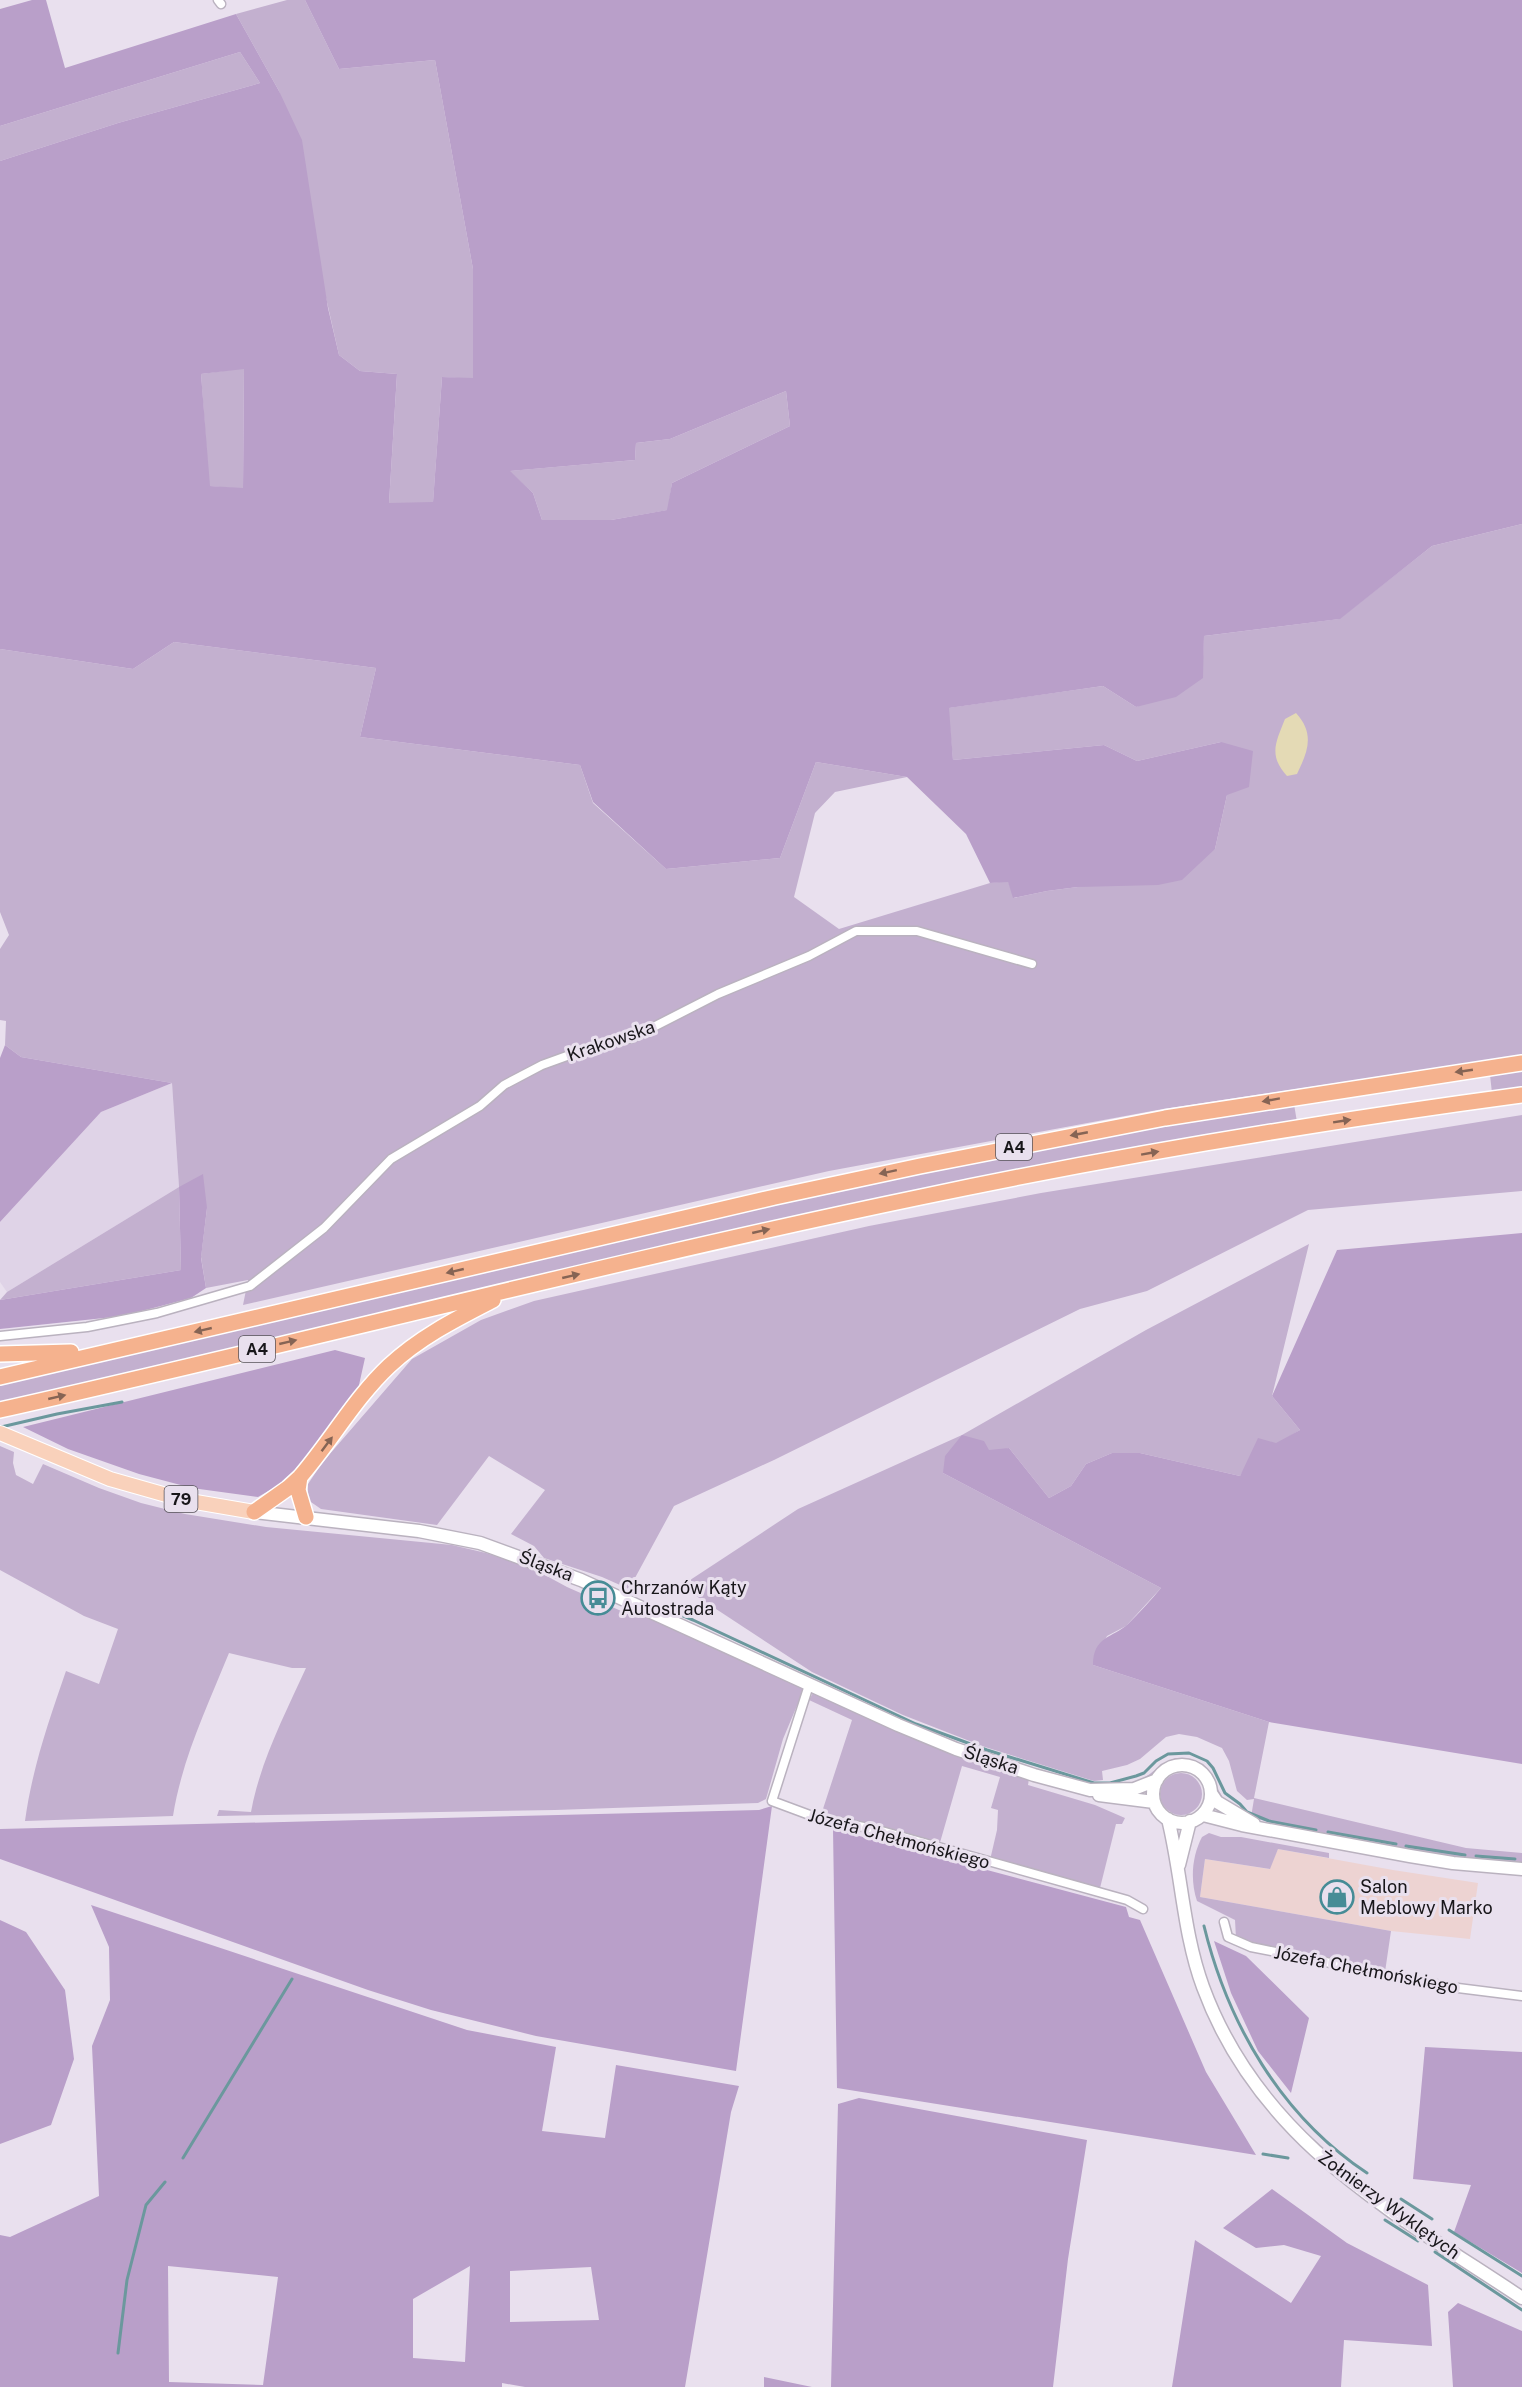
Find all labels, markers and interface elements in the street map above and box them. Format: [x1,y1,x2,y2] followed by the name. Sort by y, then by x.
[564,1016,657,1065] street label: Krakowska
[1454,1066,1473,1075] one-way arrow
[1262,1096,1281,1105] one-way arrow
[1333,1117,1352,1126] one-way arrow
[1070,1130,1089,1139] one-way arrow
[996,1134,1032,1160] road number: A4
[1141,1148,1160,1157] one-way arrow
[878,1168,897,1177] one-way arrow
[752,1226,770,1236] one-way arrow
[445,1267,464,1277] one-way arrow
[562,1270,580,1280] one-way arrow
[194,1325,212,1335] one-way arrow
[239,1336,275,1362] road number: A4
[278,1337,297,1347] one-way arrow
[48,1391,66,1401] one-way arrow
[321,1436,333,1452] one-way arrow
[164,1486,198,1512] road number: 79
[516,1545,577,1585] street label: Śląska
[621,1577,747,1619] place label: Chrzanów Kąty Autostrada
[580,1580,616,1616] bus stop icon: Chrzanów Kąty Autostrada
[961,1740,1021,1778] street label: Śląska
[806,1804,992,1873] street label: Józefa Chełmońskiego
[1360,1876,1493,1918] place label: Salon Meblowy Marko
[1319,1879,1355,1915] shop icon: Salon Meblowy Marko
[1272,1941,1460,1998] street label: Józefa Chełmońskiego
[1314,2145,1465,2263] street label: Żołnierzy Wyklętych

